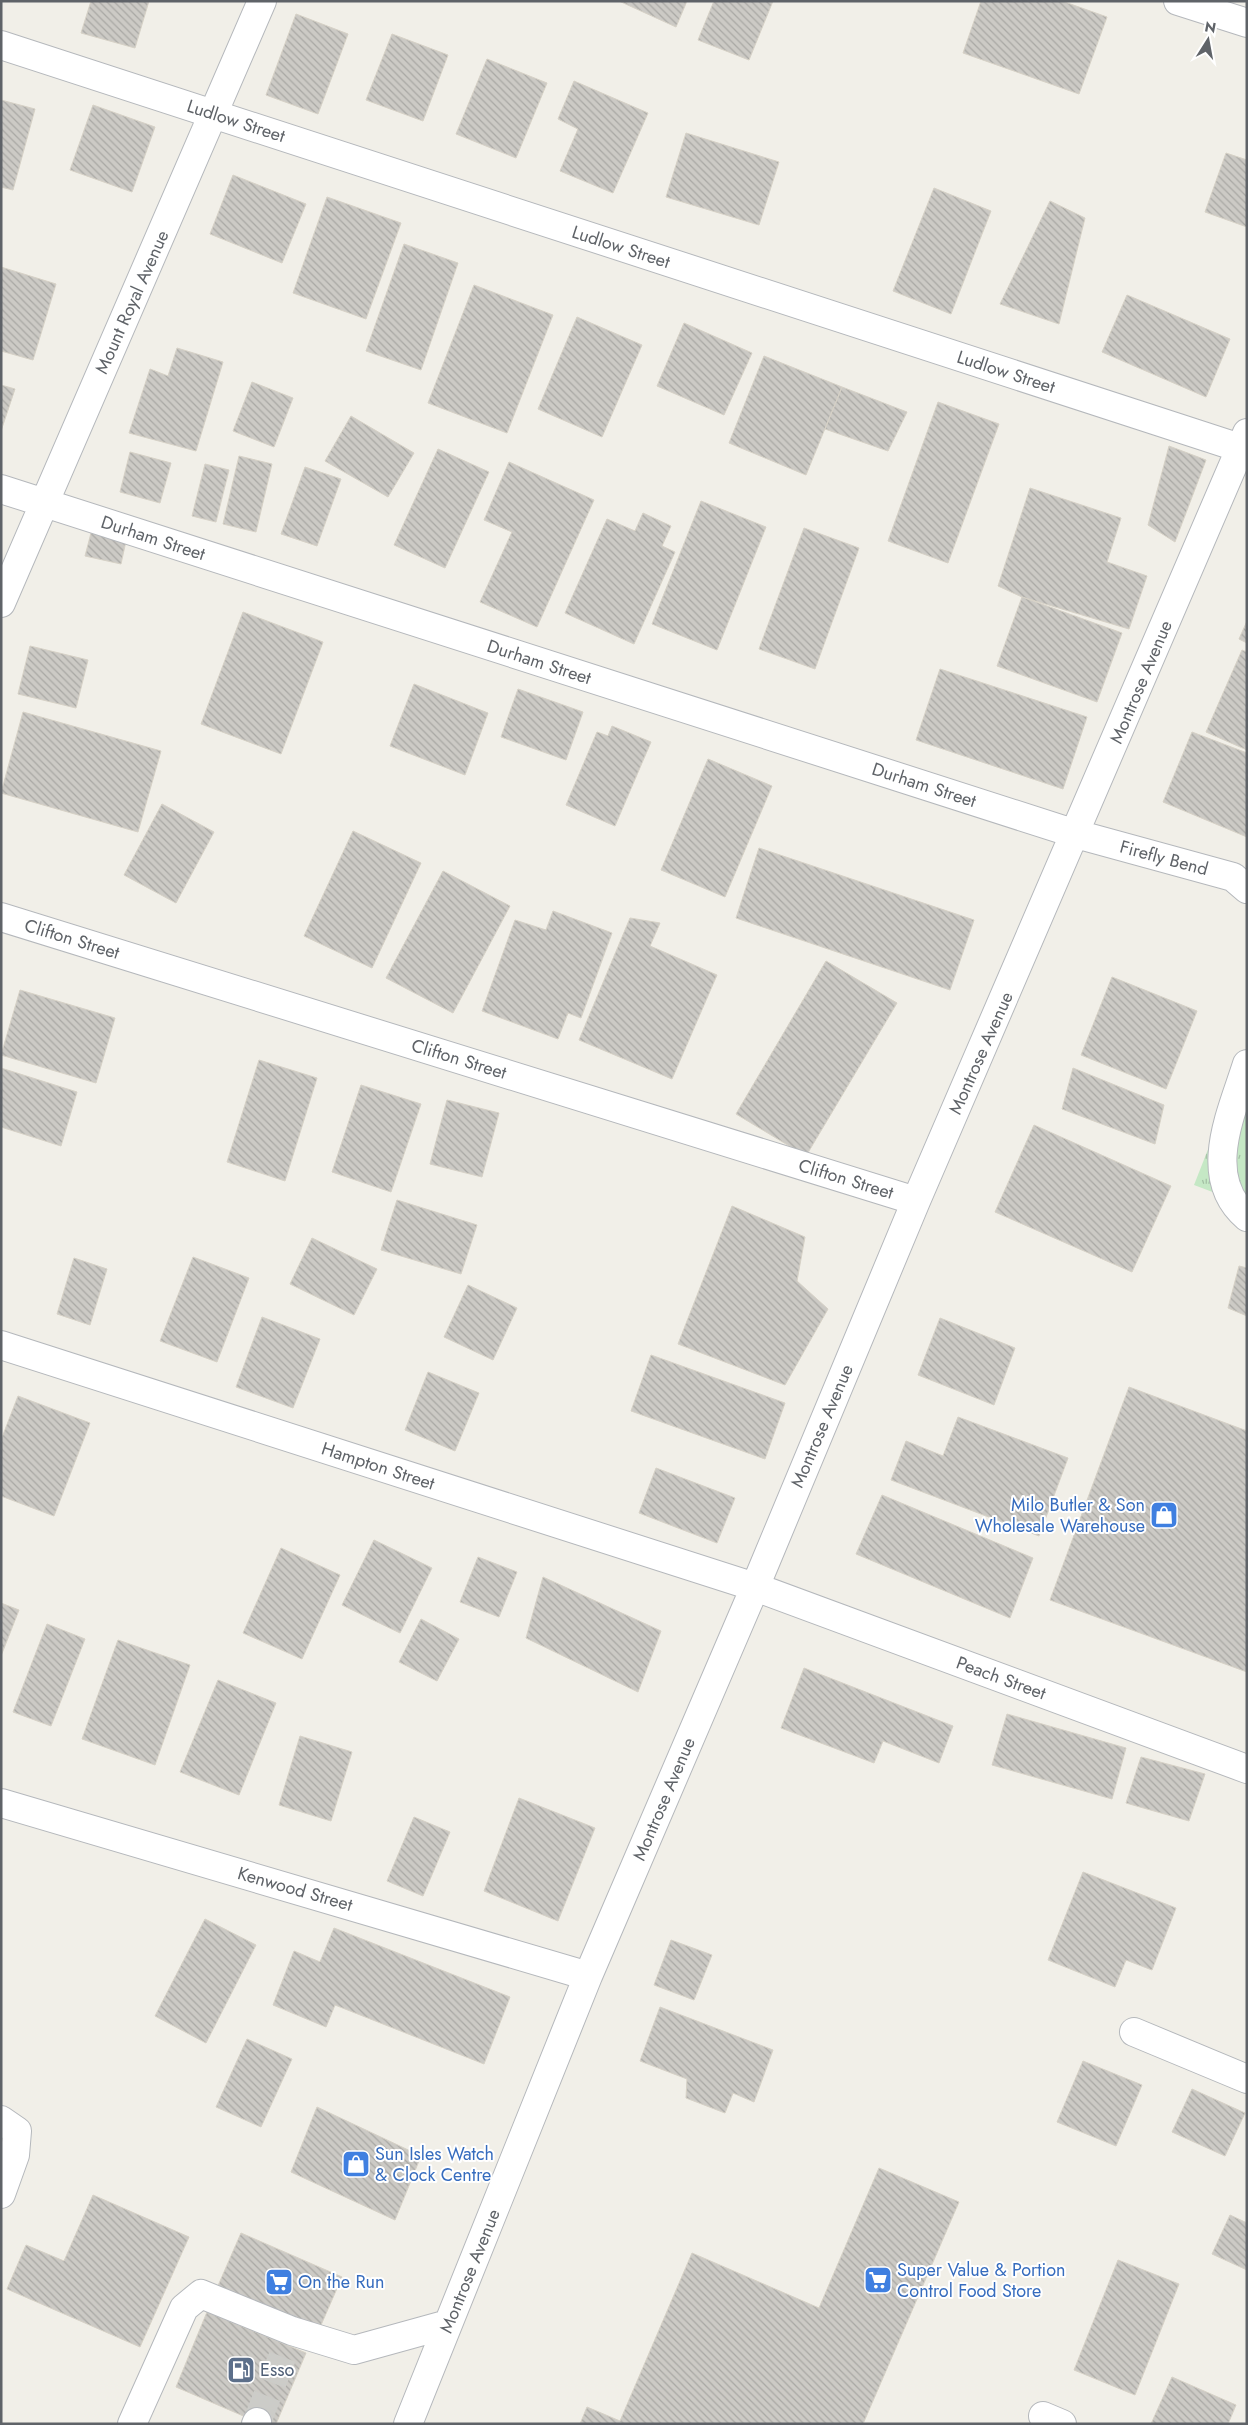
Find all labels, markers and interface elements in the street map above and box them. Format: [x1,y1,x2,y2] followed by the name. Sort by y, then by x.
[1183,15,1233,65] north arrow
[1203,16,1218,38] text: N
[184,93,289,149] street label: Ludlow Street
[569,219,674,275] street label: Ludlow Street
[89,226,175,378] street label: Mount Royal Avenue
[954,344,1059,400] street label: Ludlow Street
[97,509,209,567] street label: Durham Street
[1103,616,1179,748] street label: Montrose Avenue
[483,633,595,691] street label: Durham Street
[868,756,980,814] street label: Durham Street
[1117,834,1211,882] street label: Firefly Bend
[21,912,123,966] street label: Clifton Street
[942,987,1020,1119] street label: Montrose Avenue
[408,1032,510,1086] street label: Clifton Street
[795,1152,897,1206] street label: Clifton Street
[784,1360,860,1492] street label: Montrose Avenue
[318,1435,439,1497] street label: Hampton Street
[975,1492,1145,1539] place label: Milo Butler & Son Wholesale Warehouse
[1149,1500,1179,1530] shop icon: Milo Butler & Son Wholesale Warehouse
[953,1650,1050,1706] street label: Peach Street
[626,1733,702,1865] street label: Montrose Avenue
[234,1860,356,1918] street label: Kenwood Street
[375,2141,494,2188] place label: Sun Isles Watch & Clock Centre
[341,2149,371,2179] shop icon: Sun Isles Watch & Clock Centre
[433,2205,507,2337] street label: Montrose Avenue
[897,2257,1066,2304] place label: Super Value & Portion Control Food Store
[863,2265,893,2295] supermarket icon: Super Value & Portion Control Food Store
[264,2267,294,2297] supermarket icon: On the Run
[298,2269,385,2295] place label: On the Run
[226,2355,256,2385] fuel station icon: Esso
[260,2357,294,2383] place label: Esso

